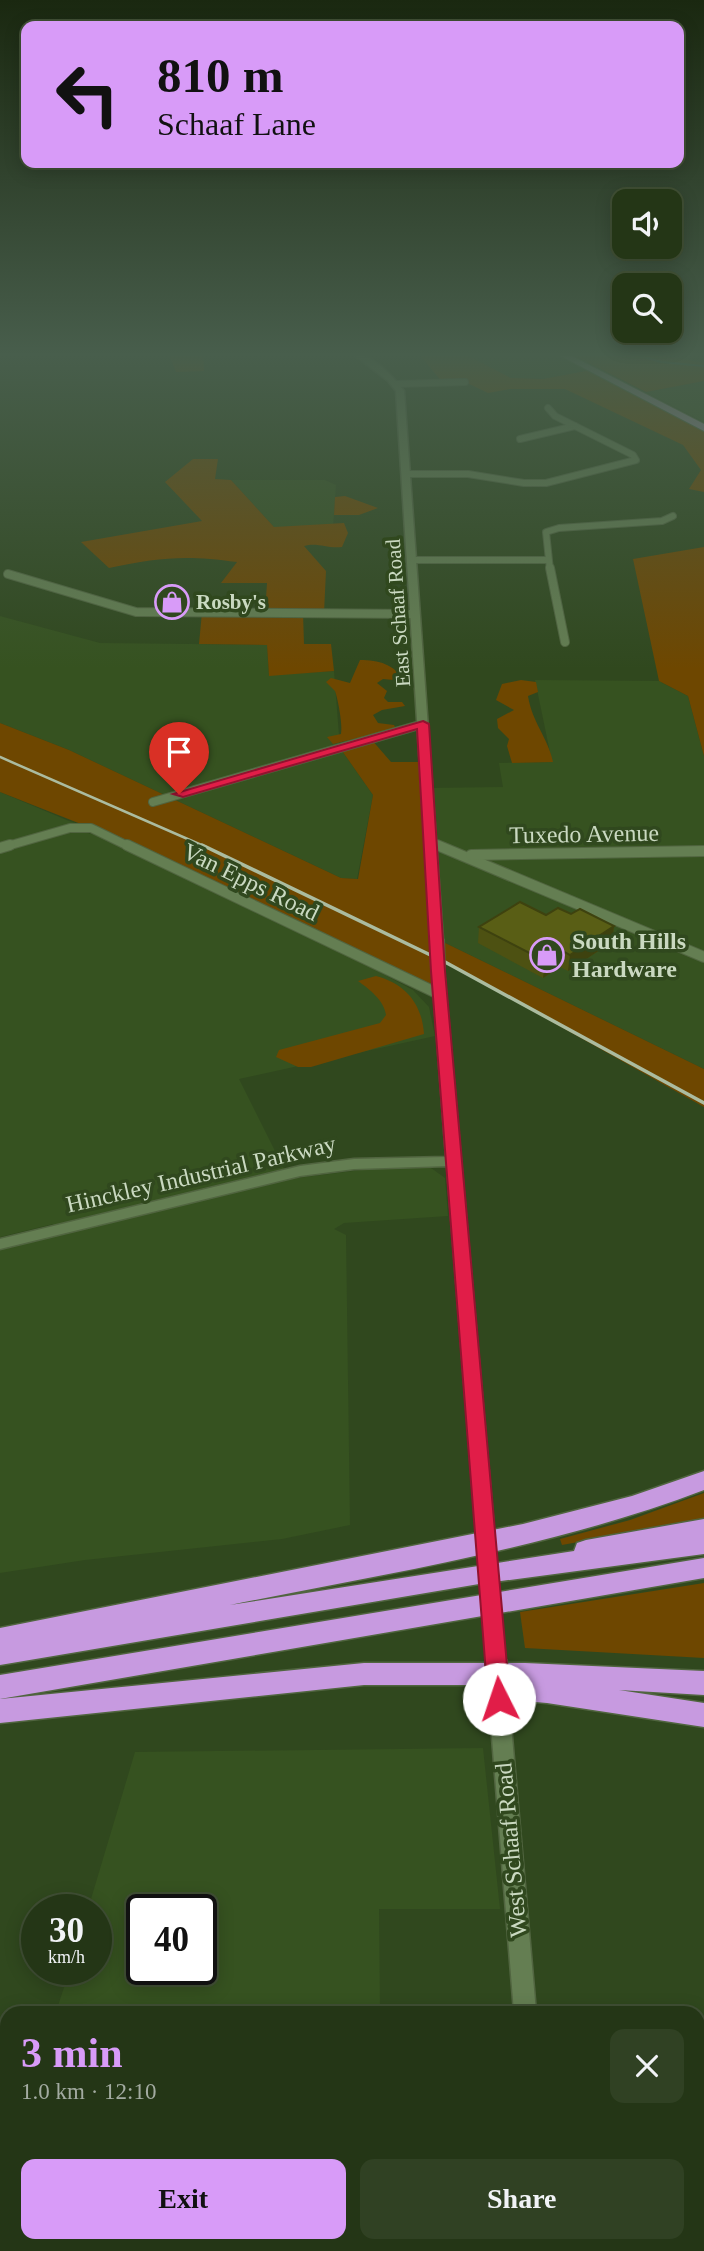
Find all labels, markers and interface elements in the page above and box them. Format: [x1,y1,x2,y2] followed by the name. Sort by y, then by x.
[157,48,284,103] text: 810 m
[42,49,133,140] icon: left
[157,106,316,142] text: Schaaf Lane
[612,189,682,343] map controls
[612,189,682,259] button: sound
[612,273,682,343] button: search
[381,538,415,688] street label: East Schaaf Road
[153,583,191,621] shop icon: Rosby's
[196,590,266,614] place label: Rosby's
[149,722,209,794] pin
[160,733,198,771] icon: arrive
[509,820,659,848] street label: Tuxedo Avenue
[179,838,323,926] street label: Van Epps Road
[572,928,686,982] place label: South Hills Hardware
[528,936,566,974] shop icon: South Hills Hardware
[64,1130,338,1218] street label: Hinckley Industrial Parkway
[462,1662,536,1736] position arrow
[490,1762,532,1938] street label: West Schaaf Road
[126,1894,217,1985] speed limit sign: 40
[49,1911,84,1950] text: 30
[48,1947,85,1967] text: km/h
[610,2029,684,2103] button: close
[21,2030,123,2076] text: 3 min
[21,2079,156,2104] text: 1.0 km · 12:10
[21,2159,346,2239] button: Exit
[360,2159,684,2239] button: Share

